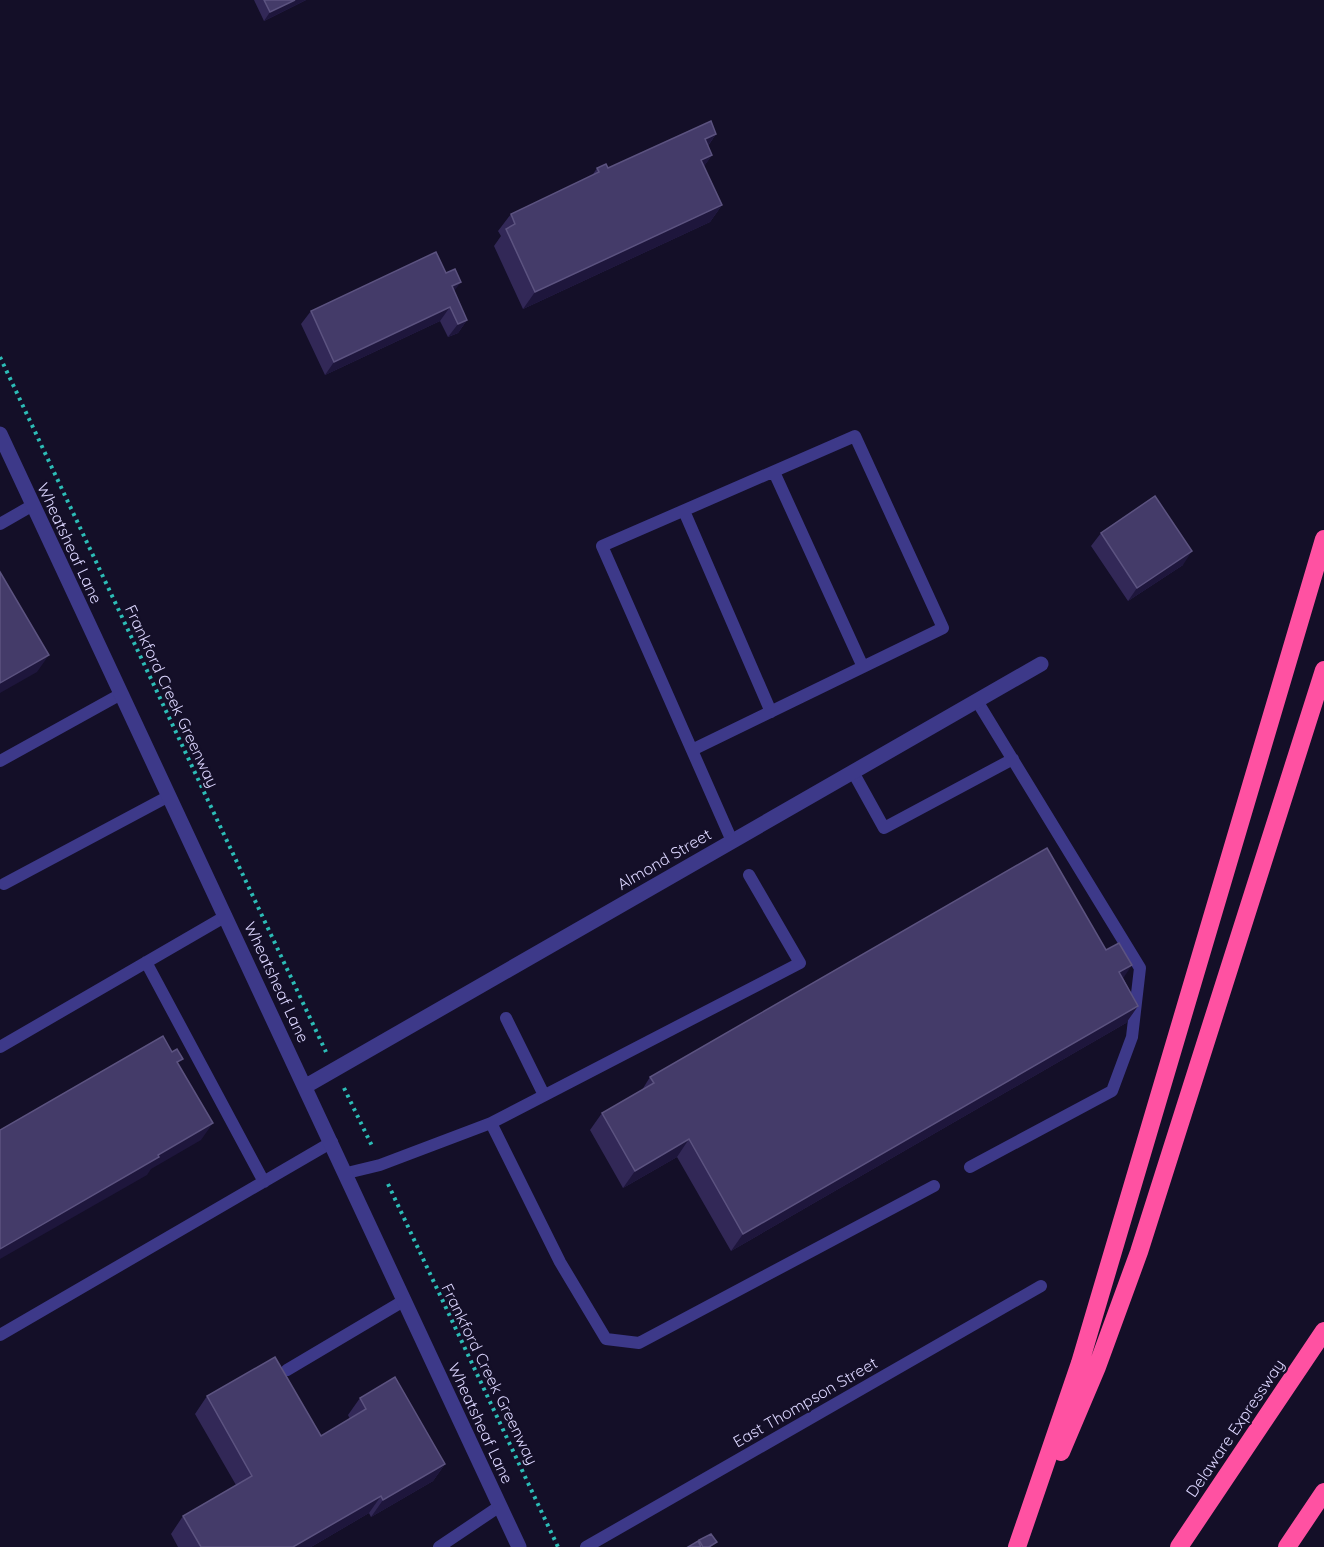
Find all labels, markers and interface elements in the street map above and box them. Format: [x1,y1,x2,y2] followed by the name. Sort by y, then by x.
[33,479,107,607] street label: Wheatsheaf Lane
[121,601,223,791] street label: Frankford Creek Greenway
[613,824,715,894] street label: Almond Street
[240,918,314,1046] street label: Wheatsheaf Lane
[437,1280,543,1468] street label: Frankford Creek Greenway
[729,1353,881,1451] street label: East Thompson Street
[1181,1355,1289,1501] street label: Delaware Expressway
[444,1359,518,1487] street label: Wheatsheaf Lane

